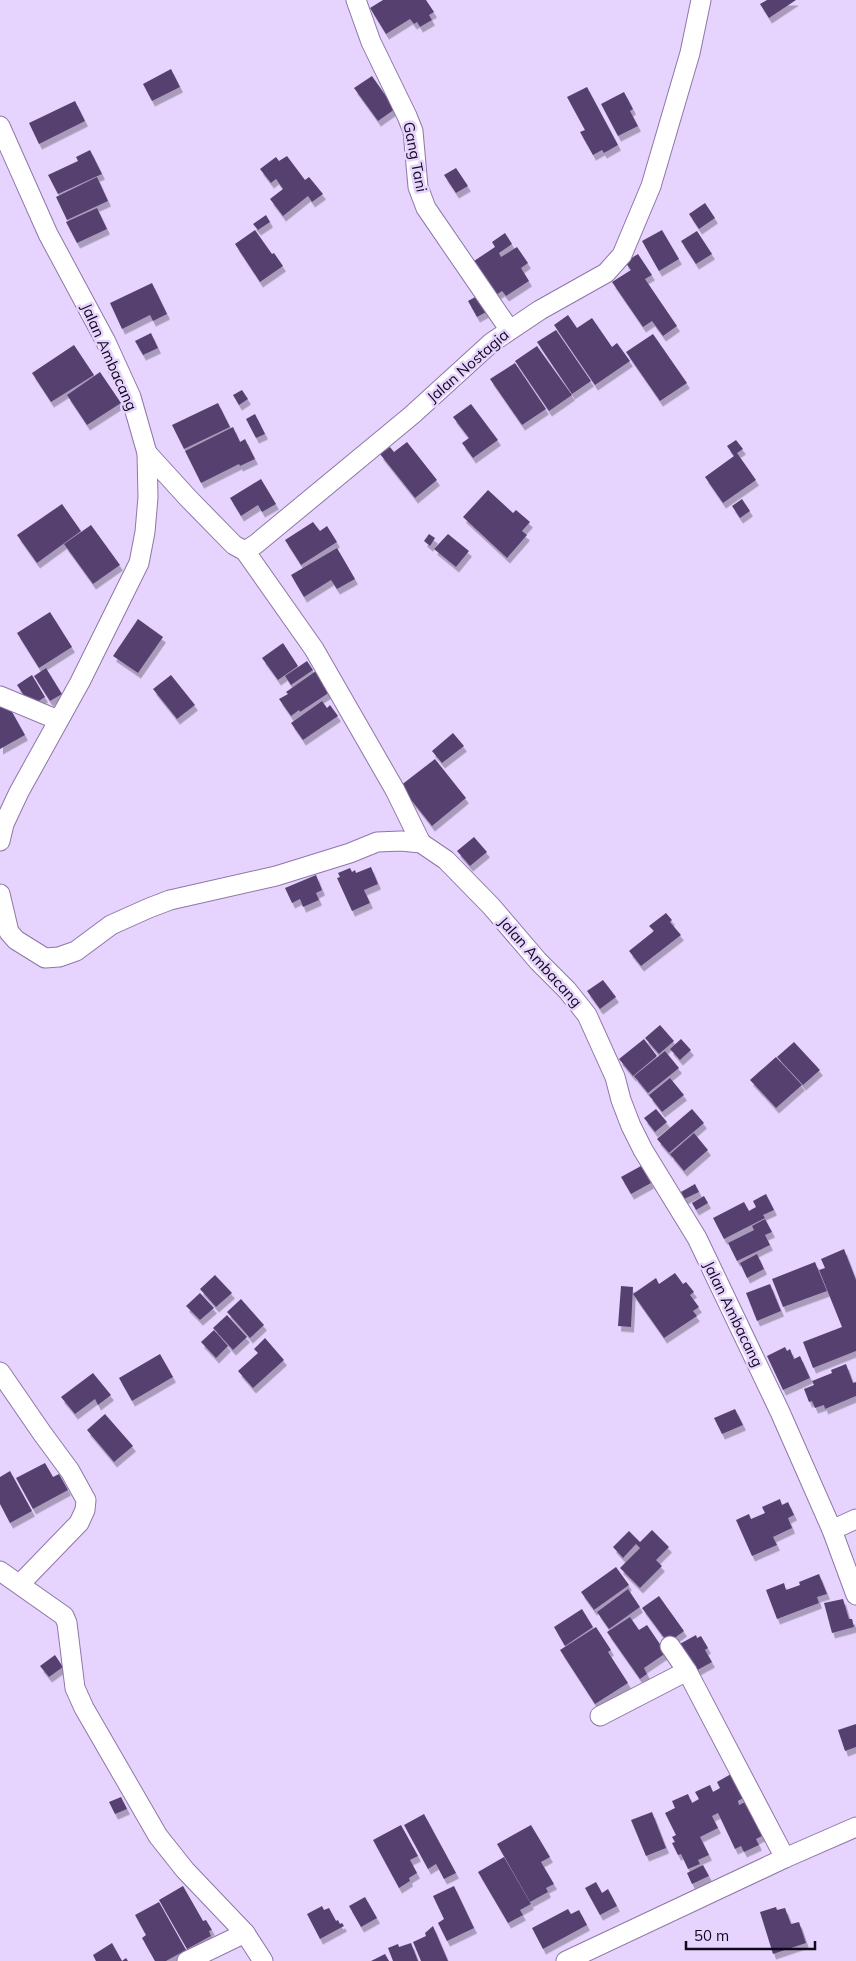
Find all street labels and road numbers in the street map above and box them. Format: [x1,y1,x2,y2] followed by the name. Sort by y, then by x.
[399,120,432,194] street label: Gang Tani
[77,300,142,413] street label: Jalan Ambacang
[423,325,512,406] street label: Jalan Nostagia
[495,912,586,1011] street label: Jalan Ambacang
[700,1258,767,1370] street label: Jalan Ambacang

